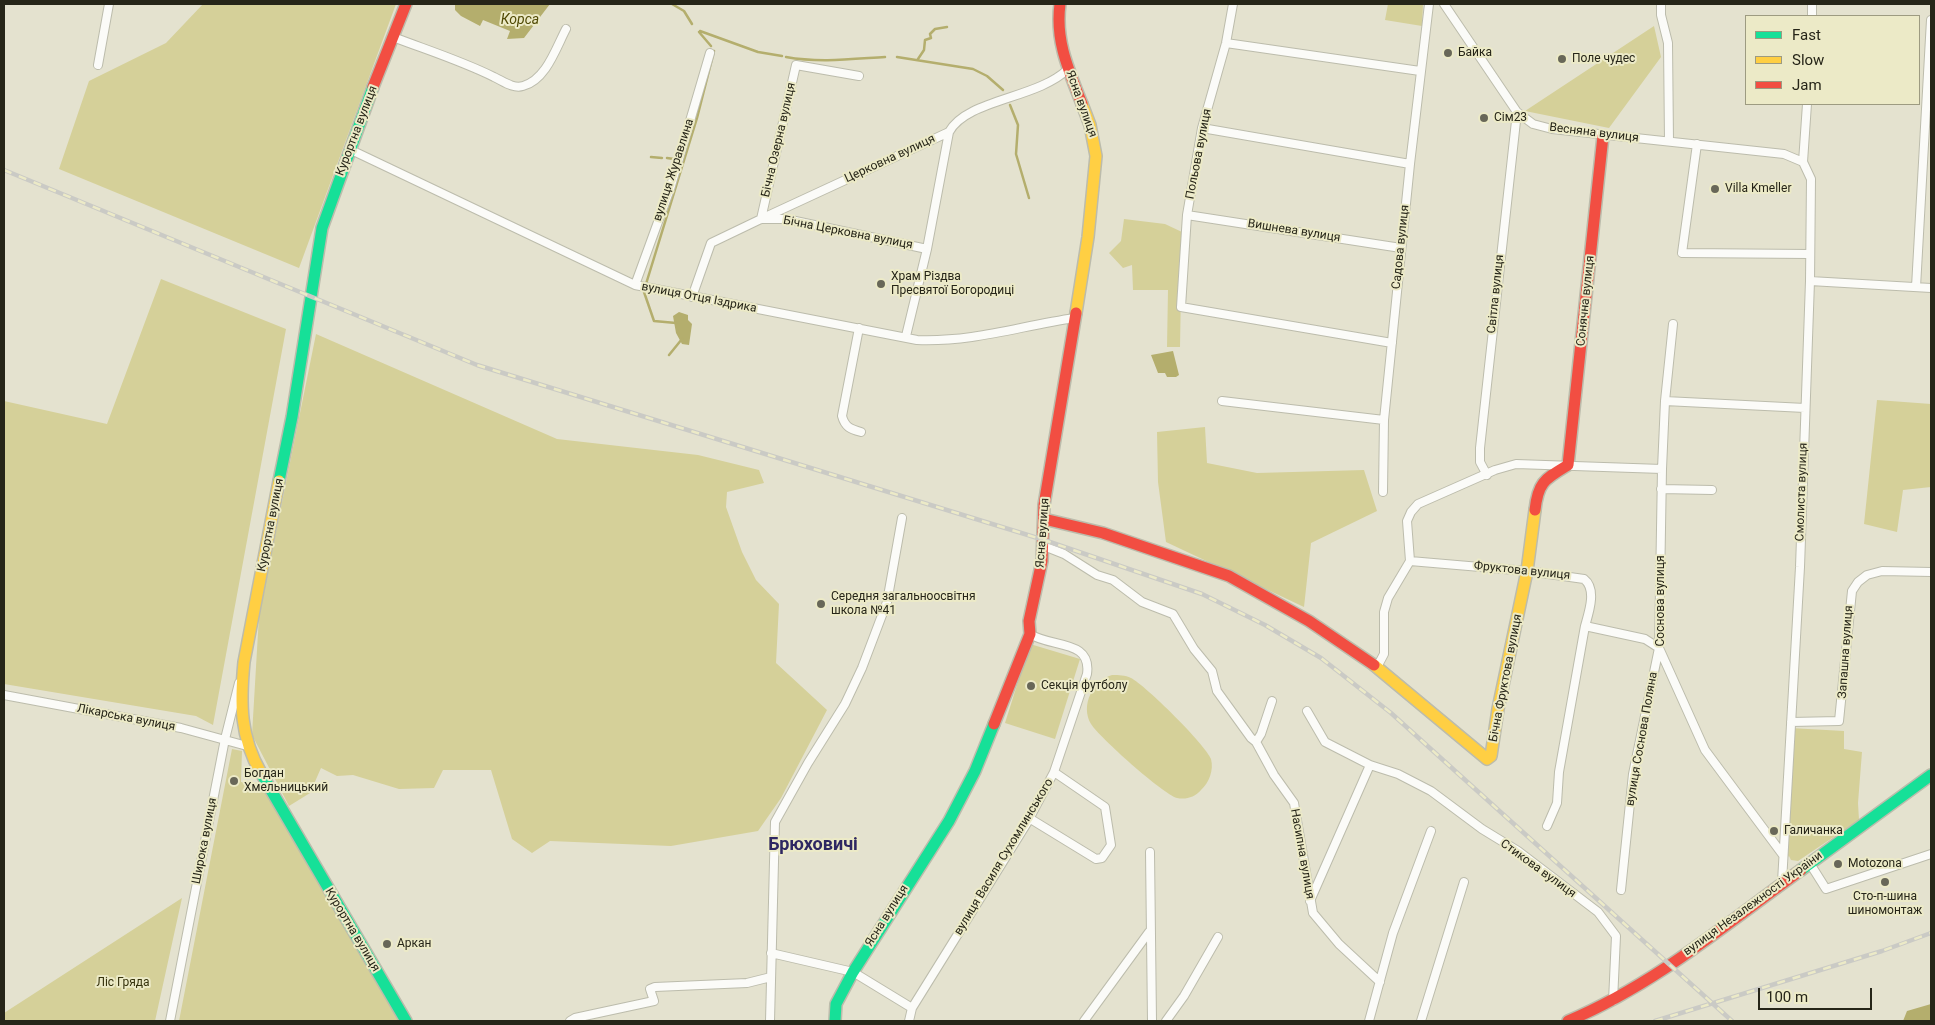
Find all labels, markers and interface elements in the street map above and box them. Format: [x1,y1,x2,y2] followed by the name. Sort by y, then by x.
[501,12,539,28] water label: Корса
[1745,15,1920,105] legend
[1792,26,1821,44] text: Fast
[1458,46,1492,60] place label: Байка
[1442,47,1454,59] marker: Байка
[1792,51,1824,69] text: Slow
[1572,52,1635,66] place label: Поле чудес
[1556,53,1568,65] marker: Поле чудес
[1062,69,1100,139] street label: Ясна вулиця
[1792,76,1822,94] text: Jam
[759,81,799,199] street label: Бічна Озерна вулиця
[333,84,381,178] street label: Курортна вулиця
[1183,108,1215,200] street label: Польова вулиця
[1494,111,1527,125] place label: Сім23
[1478,112,1490,124] marker: Сім23
[651,117,697,223] street label: вулиця Журавлина
[1548,120,1640,146] street label: Весняна вулиця
[842,132,938,186] street label: Церковна вулиця
[1725,182,1791,196] place label: Villa Kmeller
[1709,183,1721,195] marker: Villa Kmeller
[1389,204,1413,290] street label: Садова вулиця
[782,213,914,253] street label: Бічна Церковна вулиця
[1247,217,1341,245] street label: Вишнева вулиця
[1485,254,1507,334] street label: Світла вулиця
[1574,255,1598,347] street label: Сонячна вулиця
[891,270,1014,298] place label: Храм Різдва Пресвятої Богородиці
[875,278,887,290] marker: Храм Різдва Пресвятої Богородиці
[640,280,758,316] street label: вулиця Отця Іздрика
[1793,442,1811,542] street label: Смолиста вулиця
[255,477,287,573] street label: Курортна вулиця
[1033,497,1053,569] street label: Ясна вулиця
[1654,556,1668,646] street label: Соснова вулиця
[1473,559,1571,583] street label: Фруктова вулиця
[831,590,976,618] place label: Середня загальноосвітня школа №41
[815,598,827,610] marker: Середня загальноосвітня школа №41
[1836,605,1856,699] street label: Запашна вулиця
[1487,613,1525,743] street label: Бічна Фруктова вулиця
[1623,671,1661,807] street label: вулиця Соснова Поляна
[1041,679,1127,693] place label: Секція футболу
[1025,680,1037,692] marker: Секція футболу
[76,701,176,735] street label: Лікарська вулиця
[244,767,328,795] place label: Богдан Хмельницький
[228,775,240,787] marker: Богдан Хмельницький
[951,776,1057,938] street label: вулиця Василя Сухомлинського
[190,797,220,885] street label: Широка вулиця
[1287,808,1317,900] street label: Насипна вулиця
[1784,824,1843,838] place label: Галичанка
[1768,825,1780,837] marker: Галичанка
[768,834,858,856] district label: Брюховичі
[1497,837,1579,901] street label: Стикова вулиця
[1681,849,1825,959] street label: вулиця Незалежності України
[1848,857,1902,871] place label: Motozona
[1832,858,1844,870] marker: Motozona
[1879,876,1891,888] marker: Сто-п-шина шиномонтаж
[862,882,912,950] street label: Ясна вулиця
[321,886,383,974] street label: Курортна вулиця
[1848,890,1922,918] place label: Сто-п-шина шиномонтаж
[397,937,432,951] place label: Аркан
[381,938,393,950] marker: Аркан
[96,976,150,990] park label: Ліс Гряда
[1760,978,1874,1010] scale bar
[1766,988,1808,1006] text: 100 m

